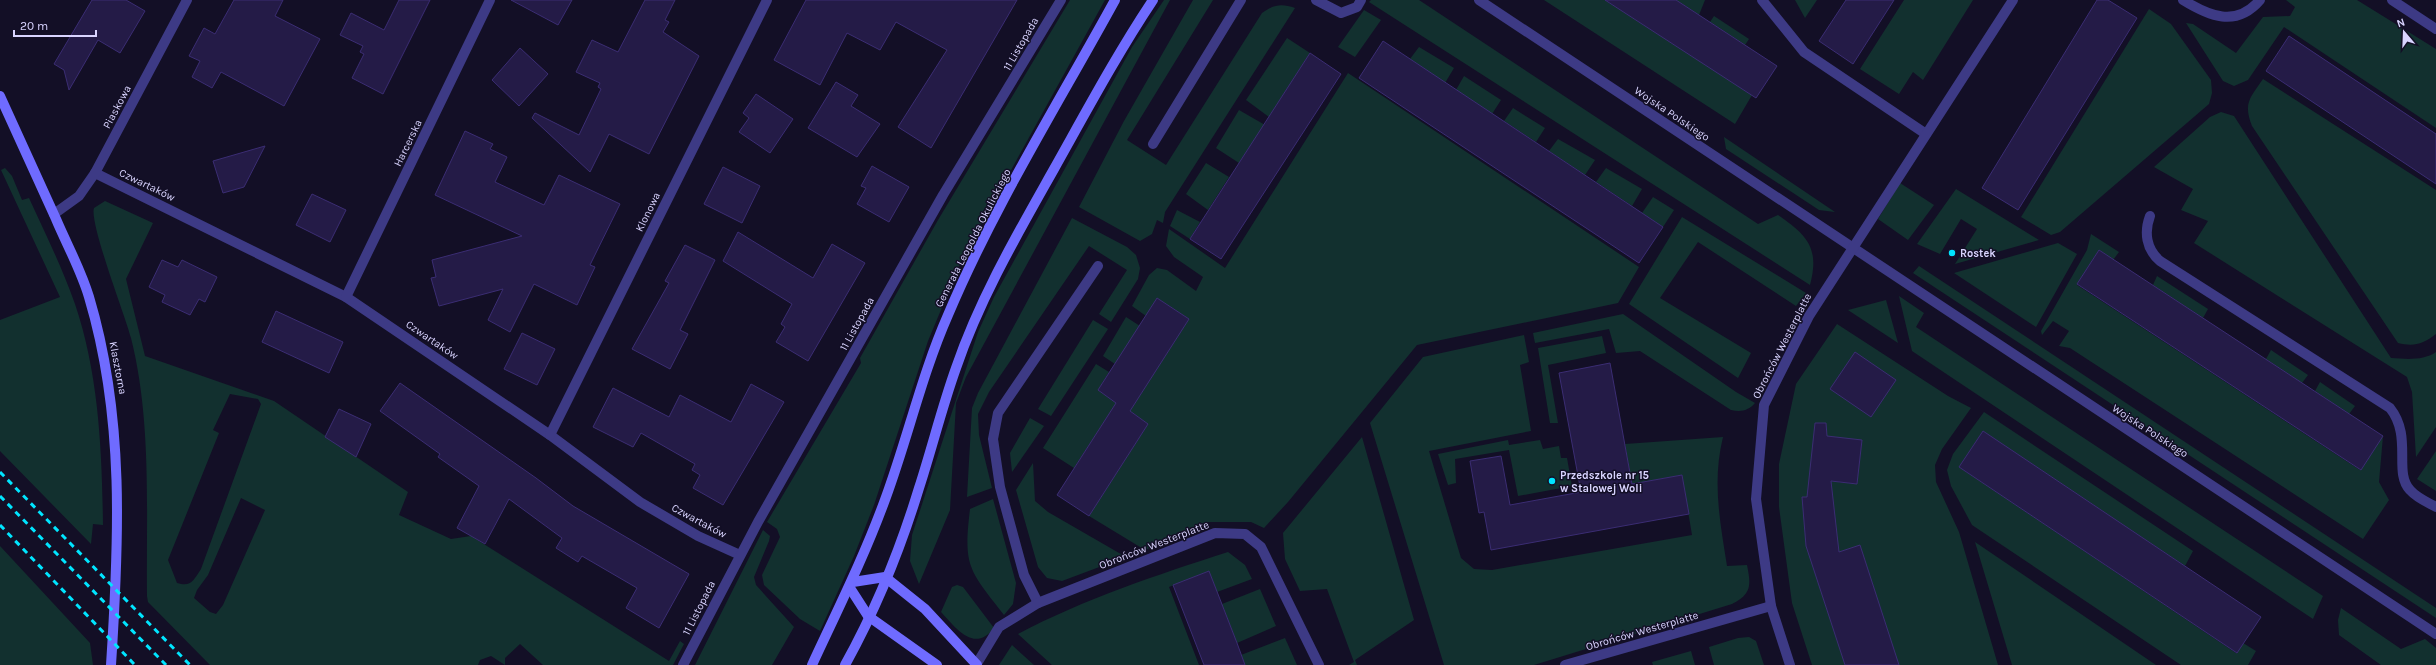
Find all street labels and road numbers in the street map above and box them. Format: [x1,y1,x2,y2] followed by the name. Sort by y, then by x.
[1001,15,1041,73] street label: 11 Listopada
[100,83,134,131] street label: Piaskowa
[1632,84,1712,144] street label: Wojska Polskiego
[391,117,425,169] street label: Harcerska
[117,166,177,204] street label: Czwartaków
[932,167,1014,309] street label: Generała Leopolda Okulickiego
[633,190,663,234] street label: Klonowa
[1750,291,1814,401] street label: Obrońców Westerplatte
[837,295,877,353] street label: 11 Listopada
[403,318,461,362] street label: Czwartaków
[107,340,129,396] street label: Klasztorna
[2110,402,2190,460] street label: Wojska Polskiego
[669,501,729,541] street label: Czwartaków
[1097,518,1211,572] street label: Obrońców Westerplatte
[680,579,718,637] street label: 11 Listopada
[1584,609,1700,653] street label: Obrońców Westerplatte

